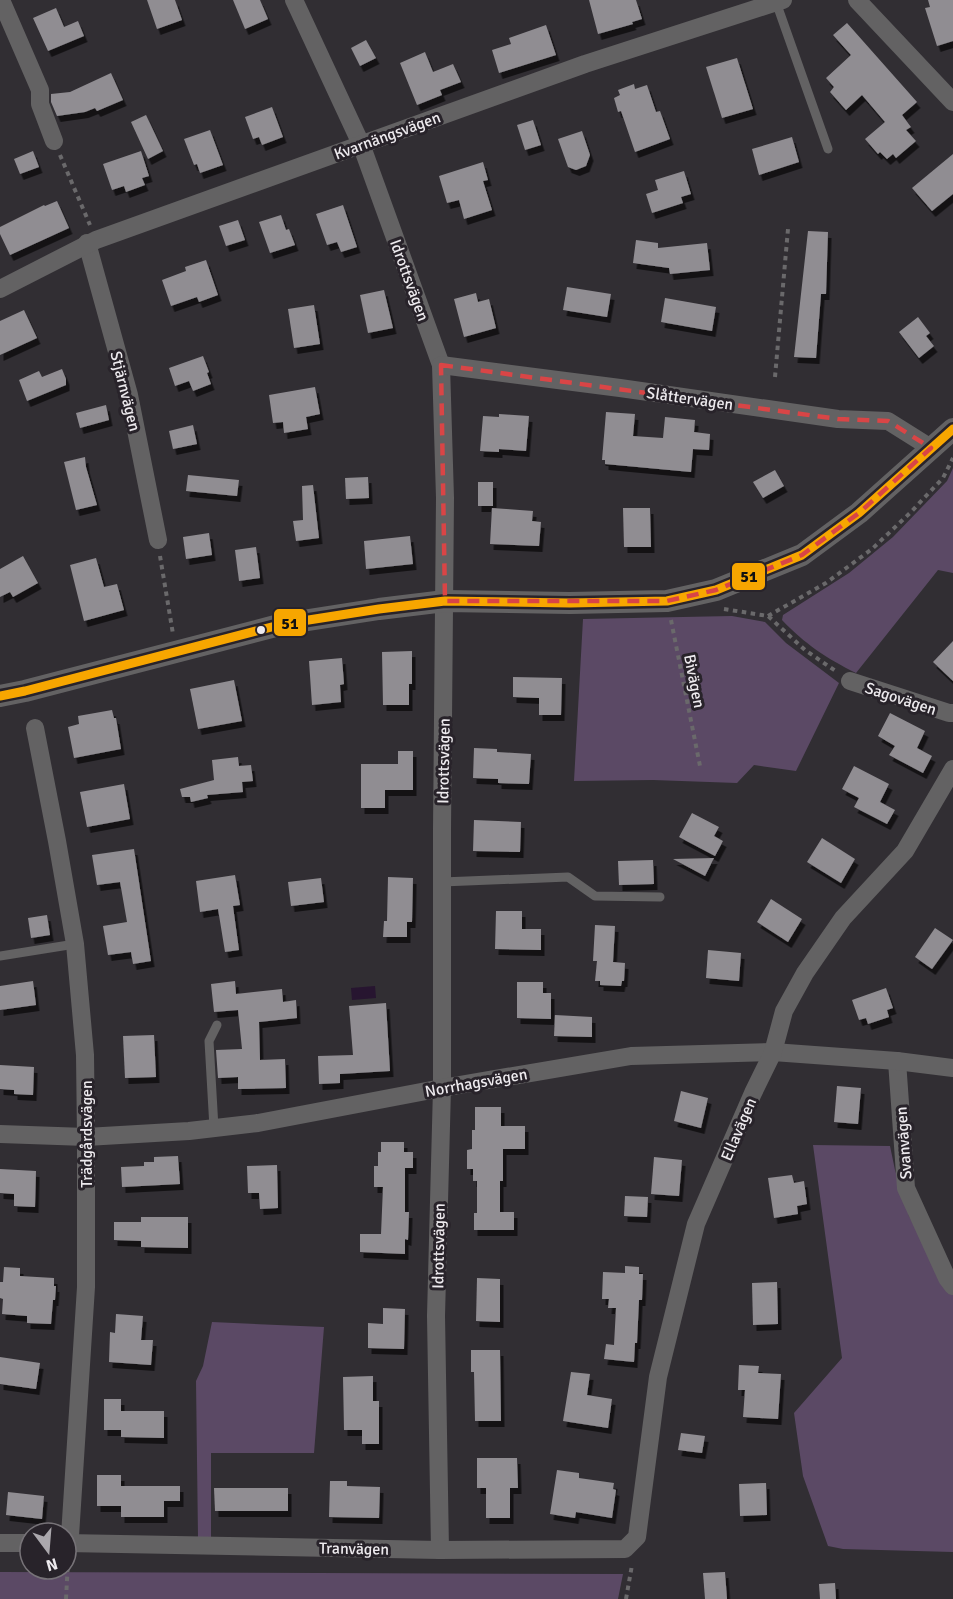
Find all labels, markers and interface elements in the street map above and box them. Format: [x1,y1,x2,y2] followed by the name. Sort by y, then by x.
[331,107,443,164] street label: Kvarnängsvägen
[385,237,433,324] street label: Idrottsvägen
[105,349,145,433] street label: Stjärnvägen
[645,383,735,415] street label: Slåttervägen
[731,562,766,591] line badge: 51
[740,567,758,587] text: 51
[273,608,307,637] line badge: 51
[281,614,299,634] text: 51
[255,624,267,636] unlabelled marker
[679,653,709,710] street label: Bivägen
[862,678,939,720] street label: Sagovägen
[433,718,455,804] street label: Idrottsvägen
[423,1064,529,1102] street label: Norrhagsvägen
[77,1080,97,1188] street label: Trädgårdsvägen
[717,1095,761,1164] street label: Ellavägen
[891,1106,917,1180] street label: Svanvägen
[428,1203,450,1289] street label: Idrottsvägen
[18,1521,78,1581] north arrow
[319,1538,389,1560] street label: Tranvägen
[44,1553,60,1576] text: N

